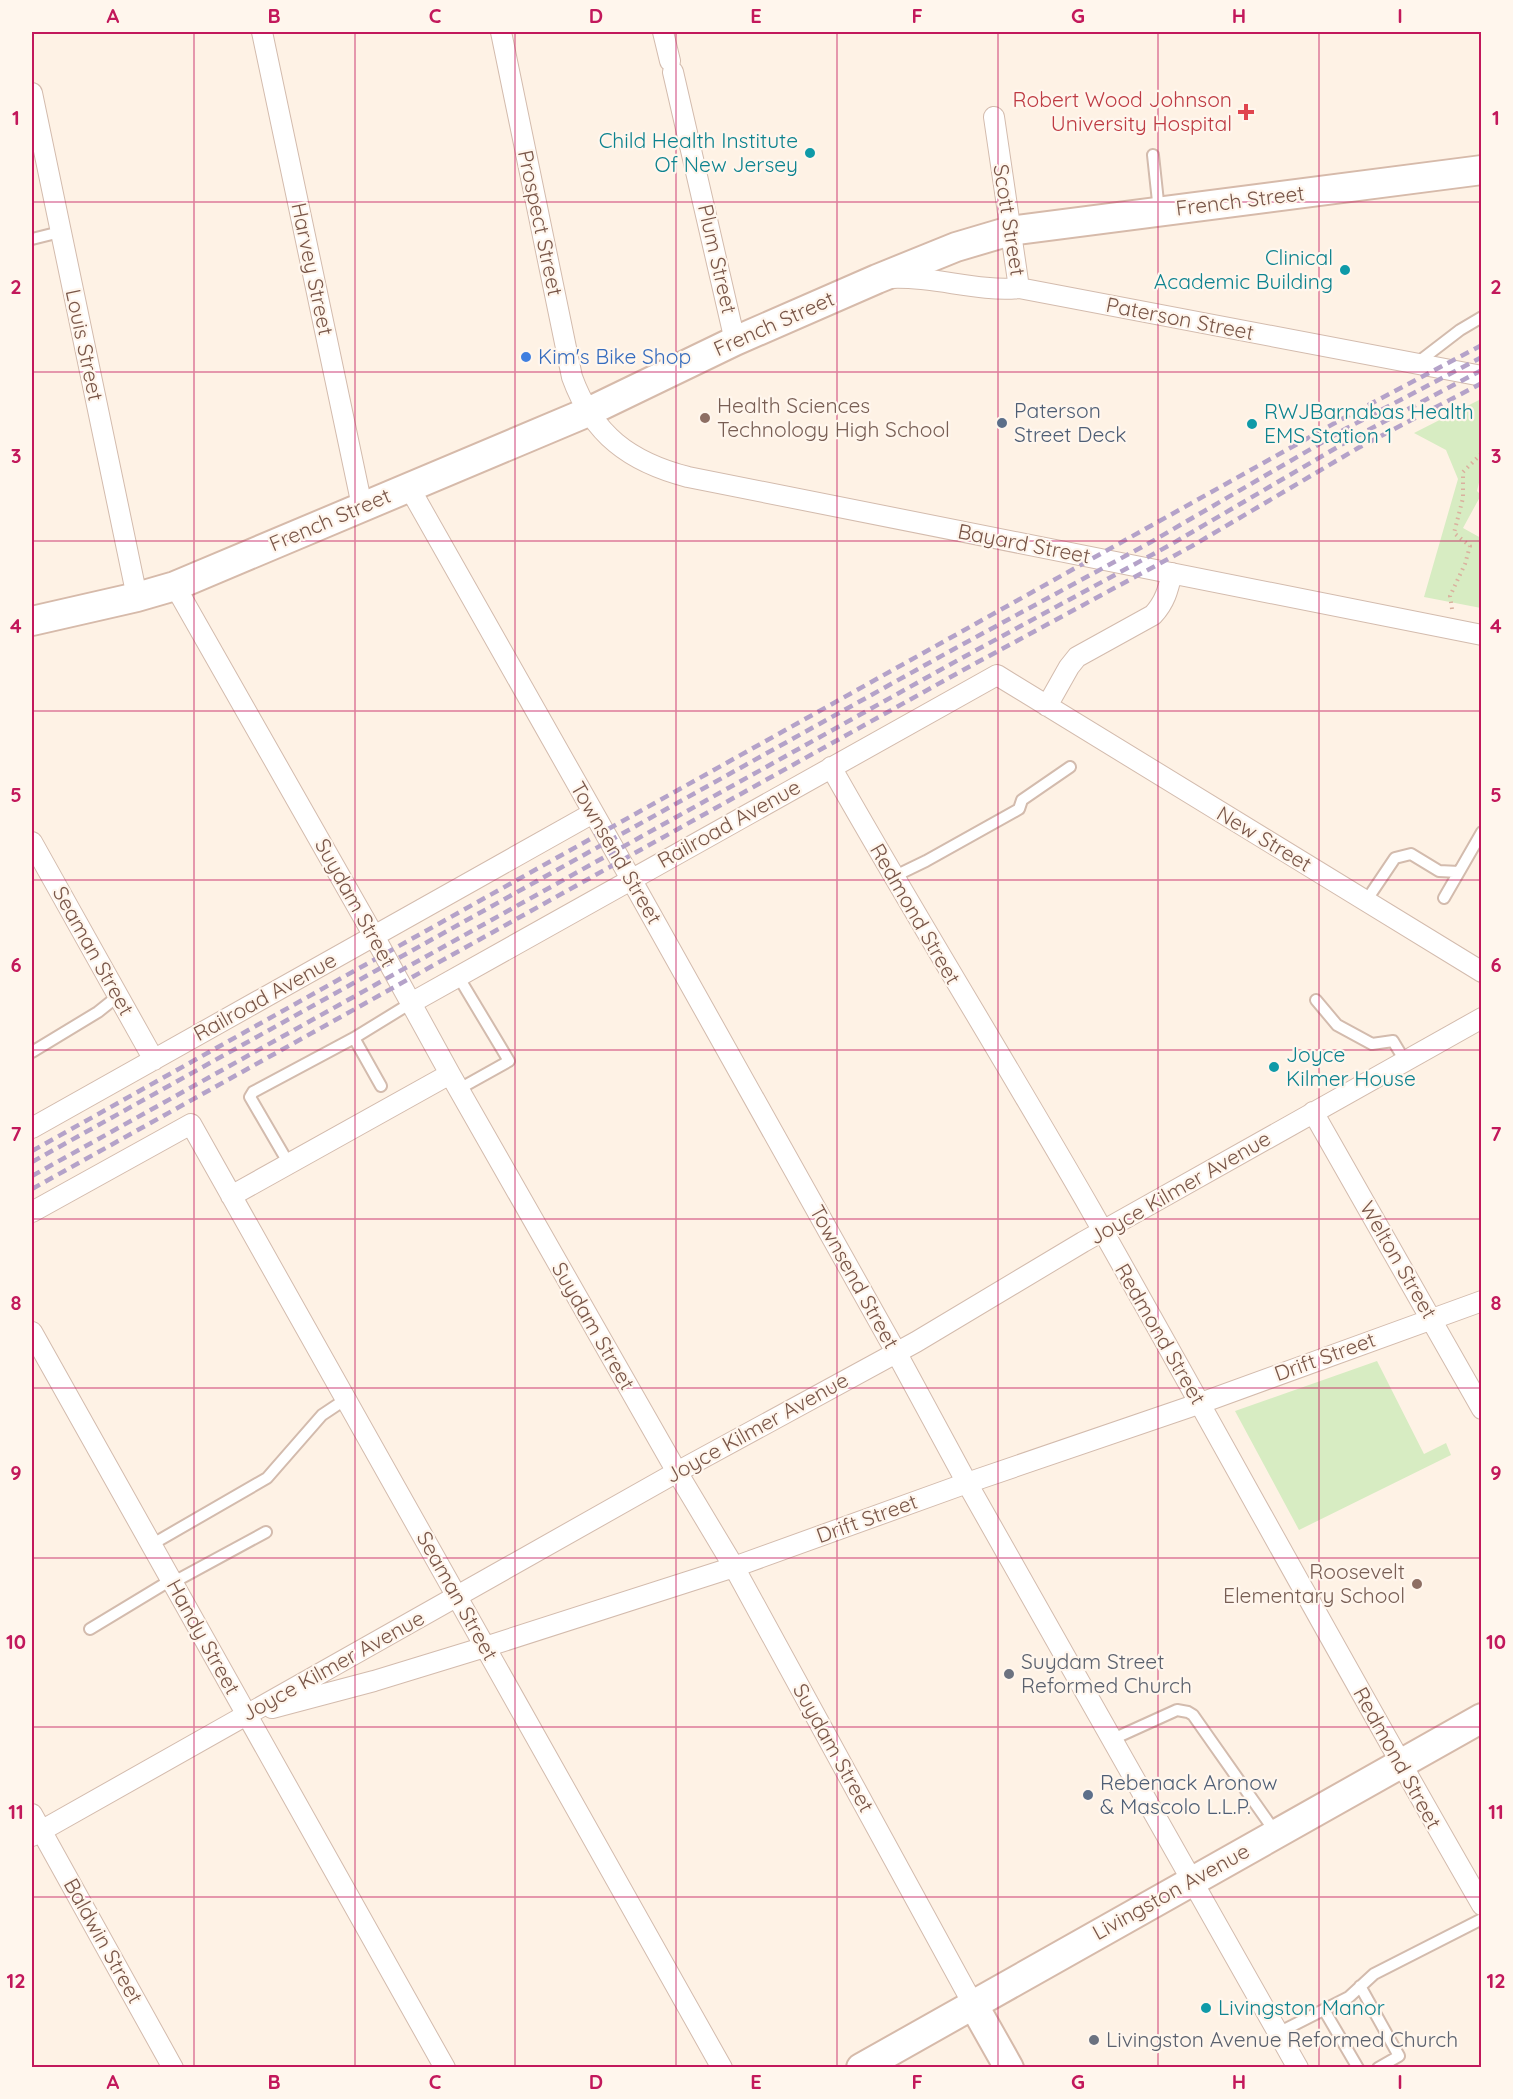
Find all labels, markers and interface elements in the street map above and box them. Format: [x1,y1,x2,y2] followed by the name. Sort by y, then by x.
[107,3,120,28] text: A
[267,3,281,28] text: B
[429,3,442,28] text: C
[589,3,603,28] text: D
[750,3,762,28] text: E
[911,3,923,28] text: F
[1071,3,1085,28] text: G
[1232,3,1246,28] text: H
[1397,3,1403,28] text: I
[1013,86,1232,136] place label: Robert Wood Johnson University Hospital
[1237,103,1255,121] marker: Robert Wood Johnson University Hospital
[12,105,20,130] text: 1
[1492,105,1500,130] text: 1
[599,127,798,177] place label: Child Health Institute Of New Jersey
[803,146,817,160] marker: Child Health Institute Of New Jersey
[513,148,569,298] street label: Prospect Street
[988,162,1032,278] street label: Scott Street
[1174,179,1306,221] street label: French Street
[286,200,340,337] street label: Harvey Street
[693,202,743,316] street label: Plum Street
[1154,244,1333,294] place label: Clinical Academic Building
[1338,263,1352,277] marker: Clinical Academic Building
[10,274,22,299] text: 2
[1490,274,1502,299] text: 2
[709,285,838,361] street label: French Street
[60,287,109,403] street label: Louis Street
[1104,291,1256,345] street label: Paterson Street
[538,343,691,369] place label: Kim's Bike Shop
[519,350,533,364] marker: Kim's Bike Shop
[717,392,950,442] place label: Health Sciences Technology High School
[1014,397,1126,447] place label: Paterson Street Deck
[1264,398,1474,448] place label: RWJBarnabas Health EMS Station 1
[698,411,712,425] marker: Health Sciences Technology High School
[995,416,1009,430] marker: Paterson Street Deck
[1245,417,1259,431] marker: RWJBarnabas Health EMS Station 1
[11,443,21,468] text: 3
[1491,443,1501,468] text: 3
[265,482,394,556] street label: French Street
[956,517,1093,569] street label: Bayard Street
[10,613,22,638] text: 4
[1490,613,1502,638] text: 4
[652,773,805,873] street label: Railroad Avenue
[565,777,668,928] street label: Townsend Street
[10,782,22,807] text: 5
[1490,782,1502,807] text: 5
[1212,800,1317,877] street label: New Street
[310,834,402,971] street label: Suydam Street
[865,838,967,989] street label: Redmond Street
[48,881,140,1020] street label: Seaman Street
[188,946,341,1046] street label: Railroad Avenue
[10,952,22,977] text: 6
[1490,952,1502,977] text: 6
[1286,1041,1416,1091] place label: Joyce Kilmer House
[1267,1060,1281,1074] marker: Joyce Kilmer House
[11,1121,22,1146] text: 7
[1491,1121,1502,1146] text: 7
[1084,1125,1275,1250] street label: Joyce Kilmer Avenue
[1355,1196,1443,1323] street label: Welton Street
[805,1200,905,1353] street label: Townsend Street
[547,1257,641,1394] street label: Suydam Street
[1110,1258,1212,1409] street label: Redmond Street
[11,1290,22,1315] text: 8
[1491,1290,1502,1315] text: 8
[1271,1326,1379,1386] street label: Drift Street
[660,1366,853,1488] street label: Joyce Kilmer Avenue
[10,1460,22,1485] text: 9
[1490,1460,1502,1485] text: 9
[813,1488,921,1548] street label: Drift Street
[412,1526,504,1665] street label: Seaman Street
[1223,1558,1405,1608] place label: Roosevelt Elementary School
[162,1574,246,1699] street label: Handy Street
[1410,1577,1424,1591] marker: Roosevelt Elementary School
[236,1604,429,1726] street label: Joyce Kilmer Avenue
[6,1629,26,1654] text: 10
[1486,1629,1506,1654] text: 10
[1021,1648,1192,1698] place label: Suydam Street Reformed Church
[1002,1667,1016,1681] marker: Suydam Street Reformed Church
[788,1679,880,1816] street label: Suydam Street
[1348,1682,1448,1833] street label: Redmond Street
[1100,1769,1278,1819] place label: Rebenack Aronow & Mascolo L.L.P.
[1081,1788,1095,1802] marker: Rebenack Aronow & Mascolo L.L.P.
[8,1799,24,1824] text: 11
[1488,1799,1504,1824] text: 11
[1087,1837,1254,1945] street label: Livingston Avenue
[59,1873,149,2008] street label: Baldwin Street
[6,1968,26,1993] text: 12
[1486,1968,1506,1993] text: 12
[1218,1994,1385,2020] place label: Livingston Manor
[1199,2001,1213,2015] marker: Livingston Manor
[1106,2026,1458,2052] place label: Livingston Avenue Reformed Church
[1087,2033,1101,2047] marker: Livingston Avenue Reformed Church
[107,2069,120,2094] text: A
[267,2069,281,2094] text: B
[429,2069,442,2094] text: C
[589,2069,603,2094] text: D
[750,2069,762,2094] text: E
[911,2069,923,2094] text: F
[1071,2069,1085,2094] text: G
[1232,2069,1246,2094] text: H
[1397,2069,1403,2094] text: I

